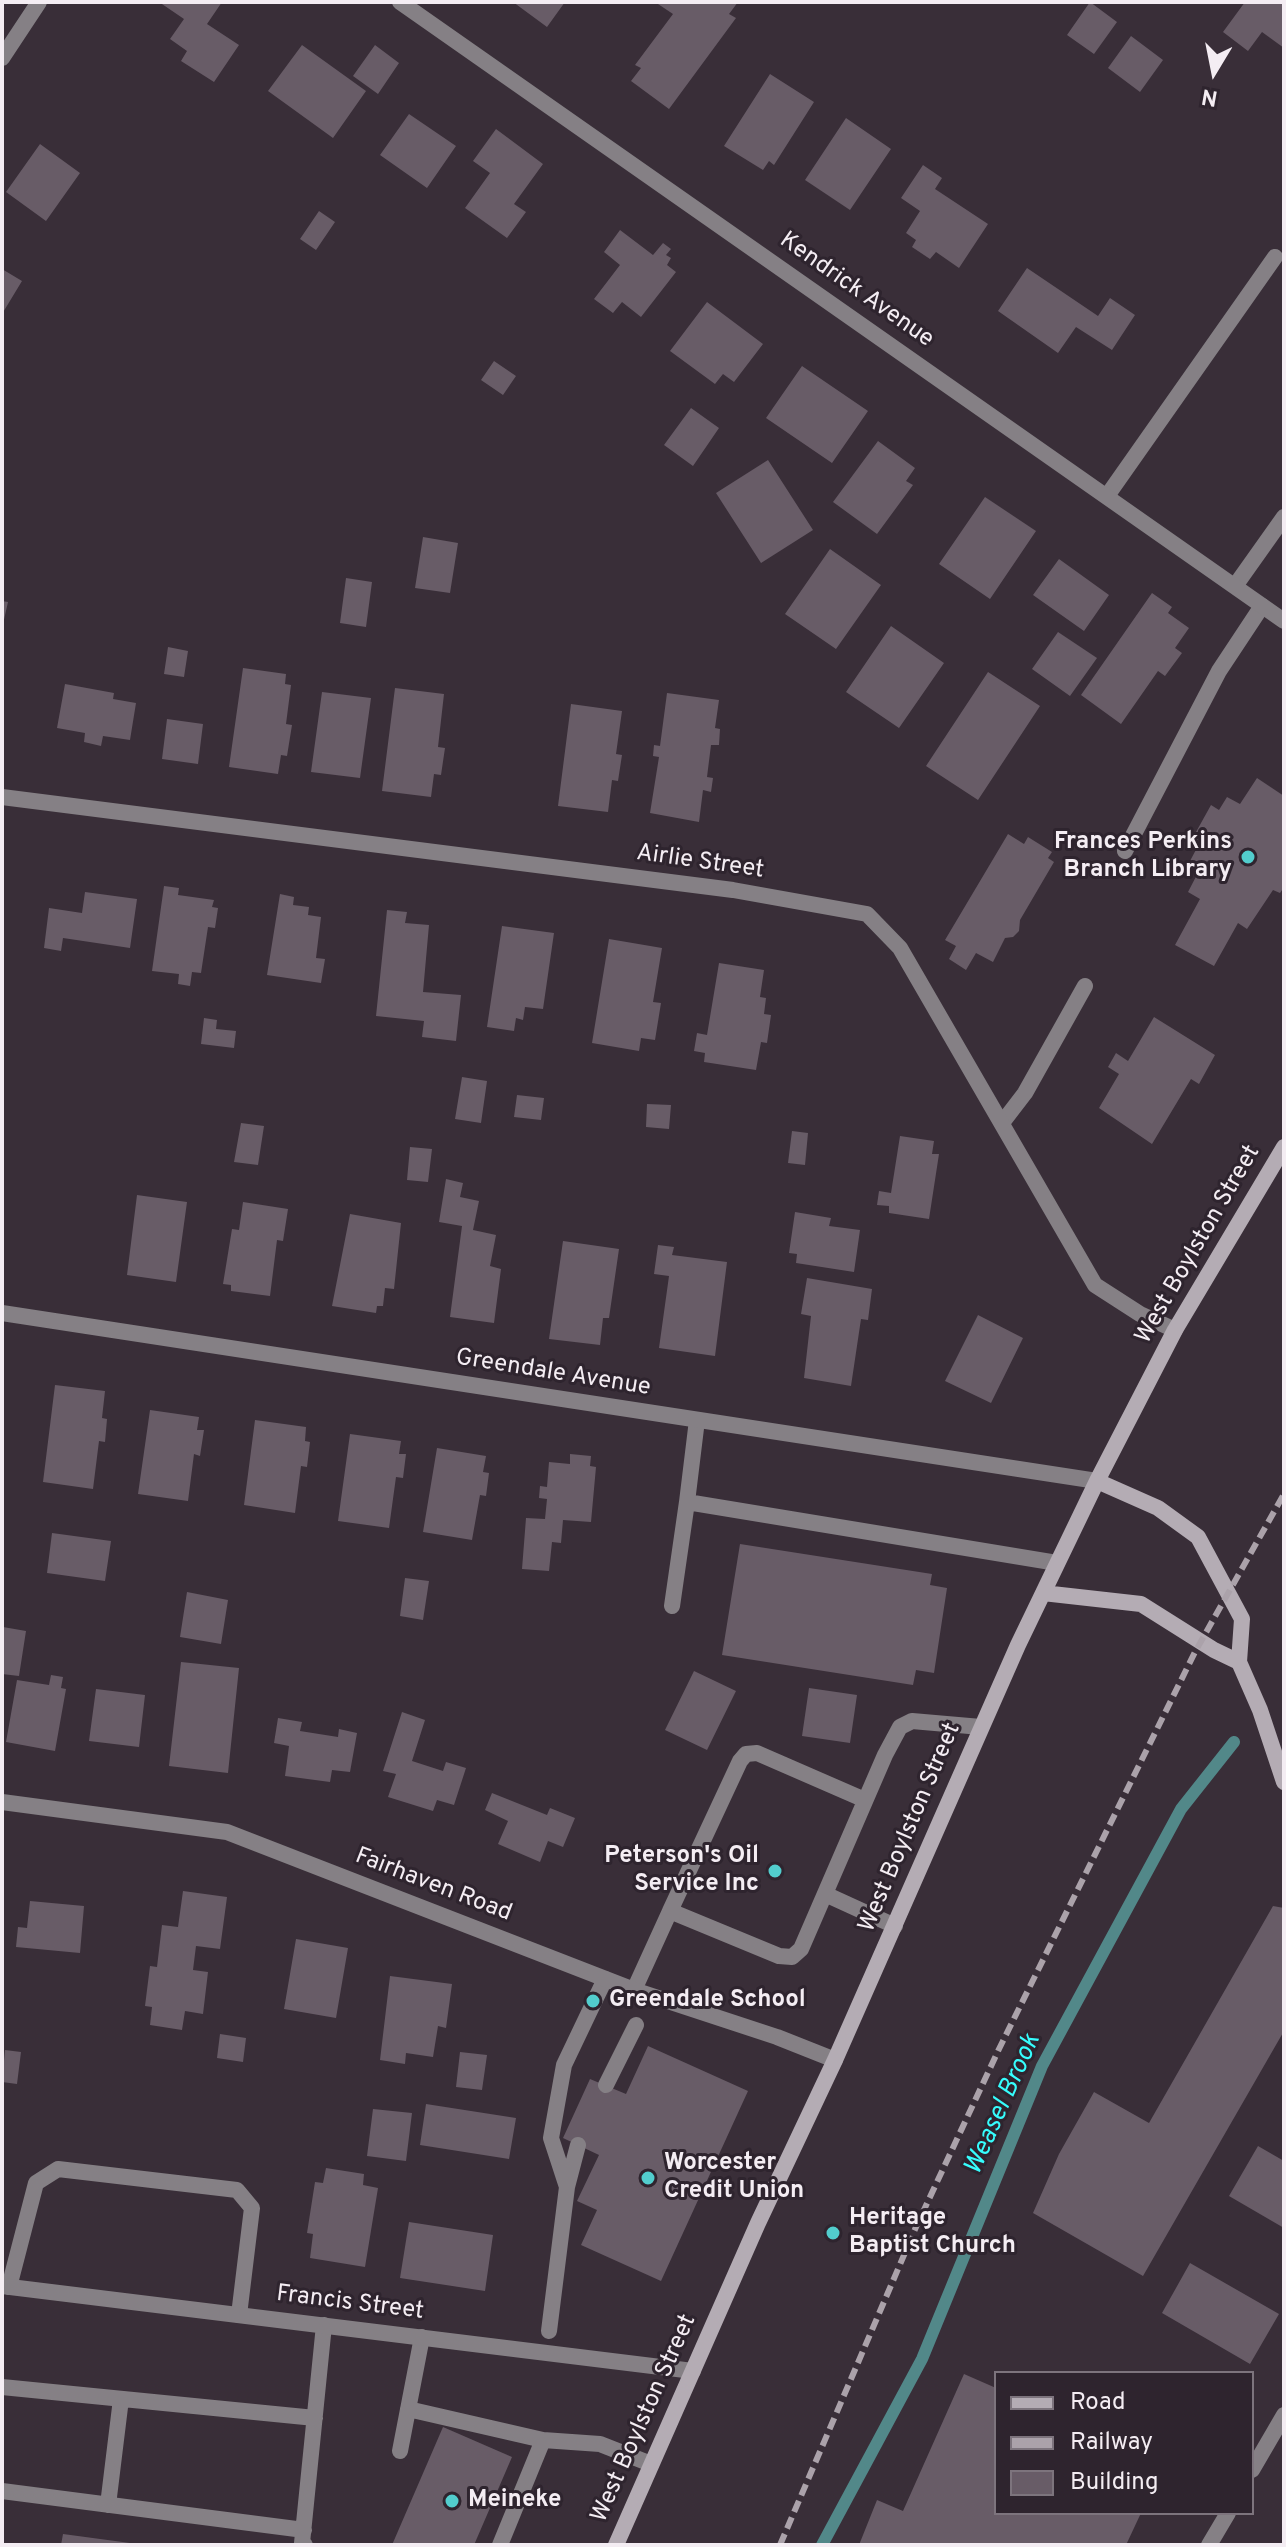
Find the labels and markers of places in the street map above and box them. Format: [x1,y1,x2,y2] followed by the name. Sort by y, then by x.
[1054,829,1232,885] place label: Frances Perkins Branch Library
[1239,848,1257,866] marker: Frances Perkins Branch Library
[604,1843,759,1899] place label: Peterson's Oil Service Inc
[766,1862,784,1880] marker: Peterson's Oil Service Inc
[609,1987,806,2015] place label: Greendale School
[584,1992,602,2010] marker: Greendale School
[664,2150,804,2206] place label: Worcester Credit Union
[639,2169,657,2187] marker: Worcester Credit Union
[849,2205,1016,2261] place label: Heritage Baptist Church
[824,2224,842,2242] marker: Heritage Baptist Church
[468,2487,561,2515] place label: Meineke
[443,2492,461,2510] marker: Meineke

